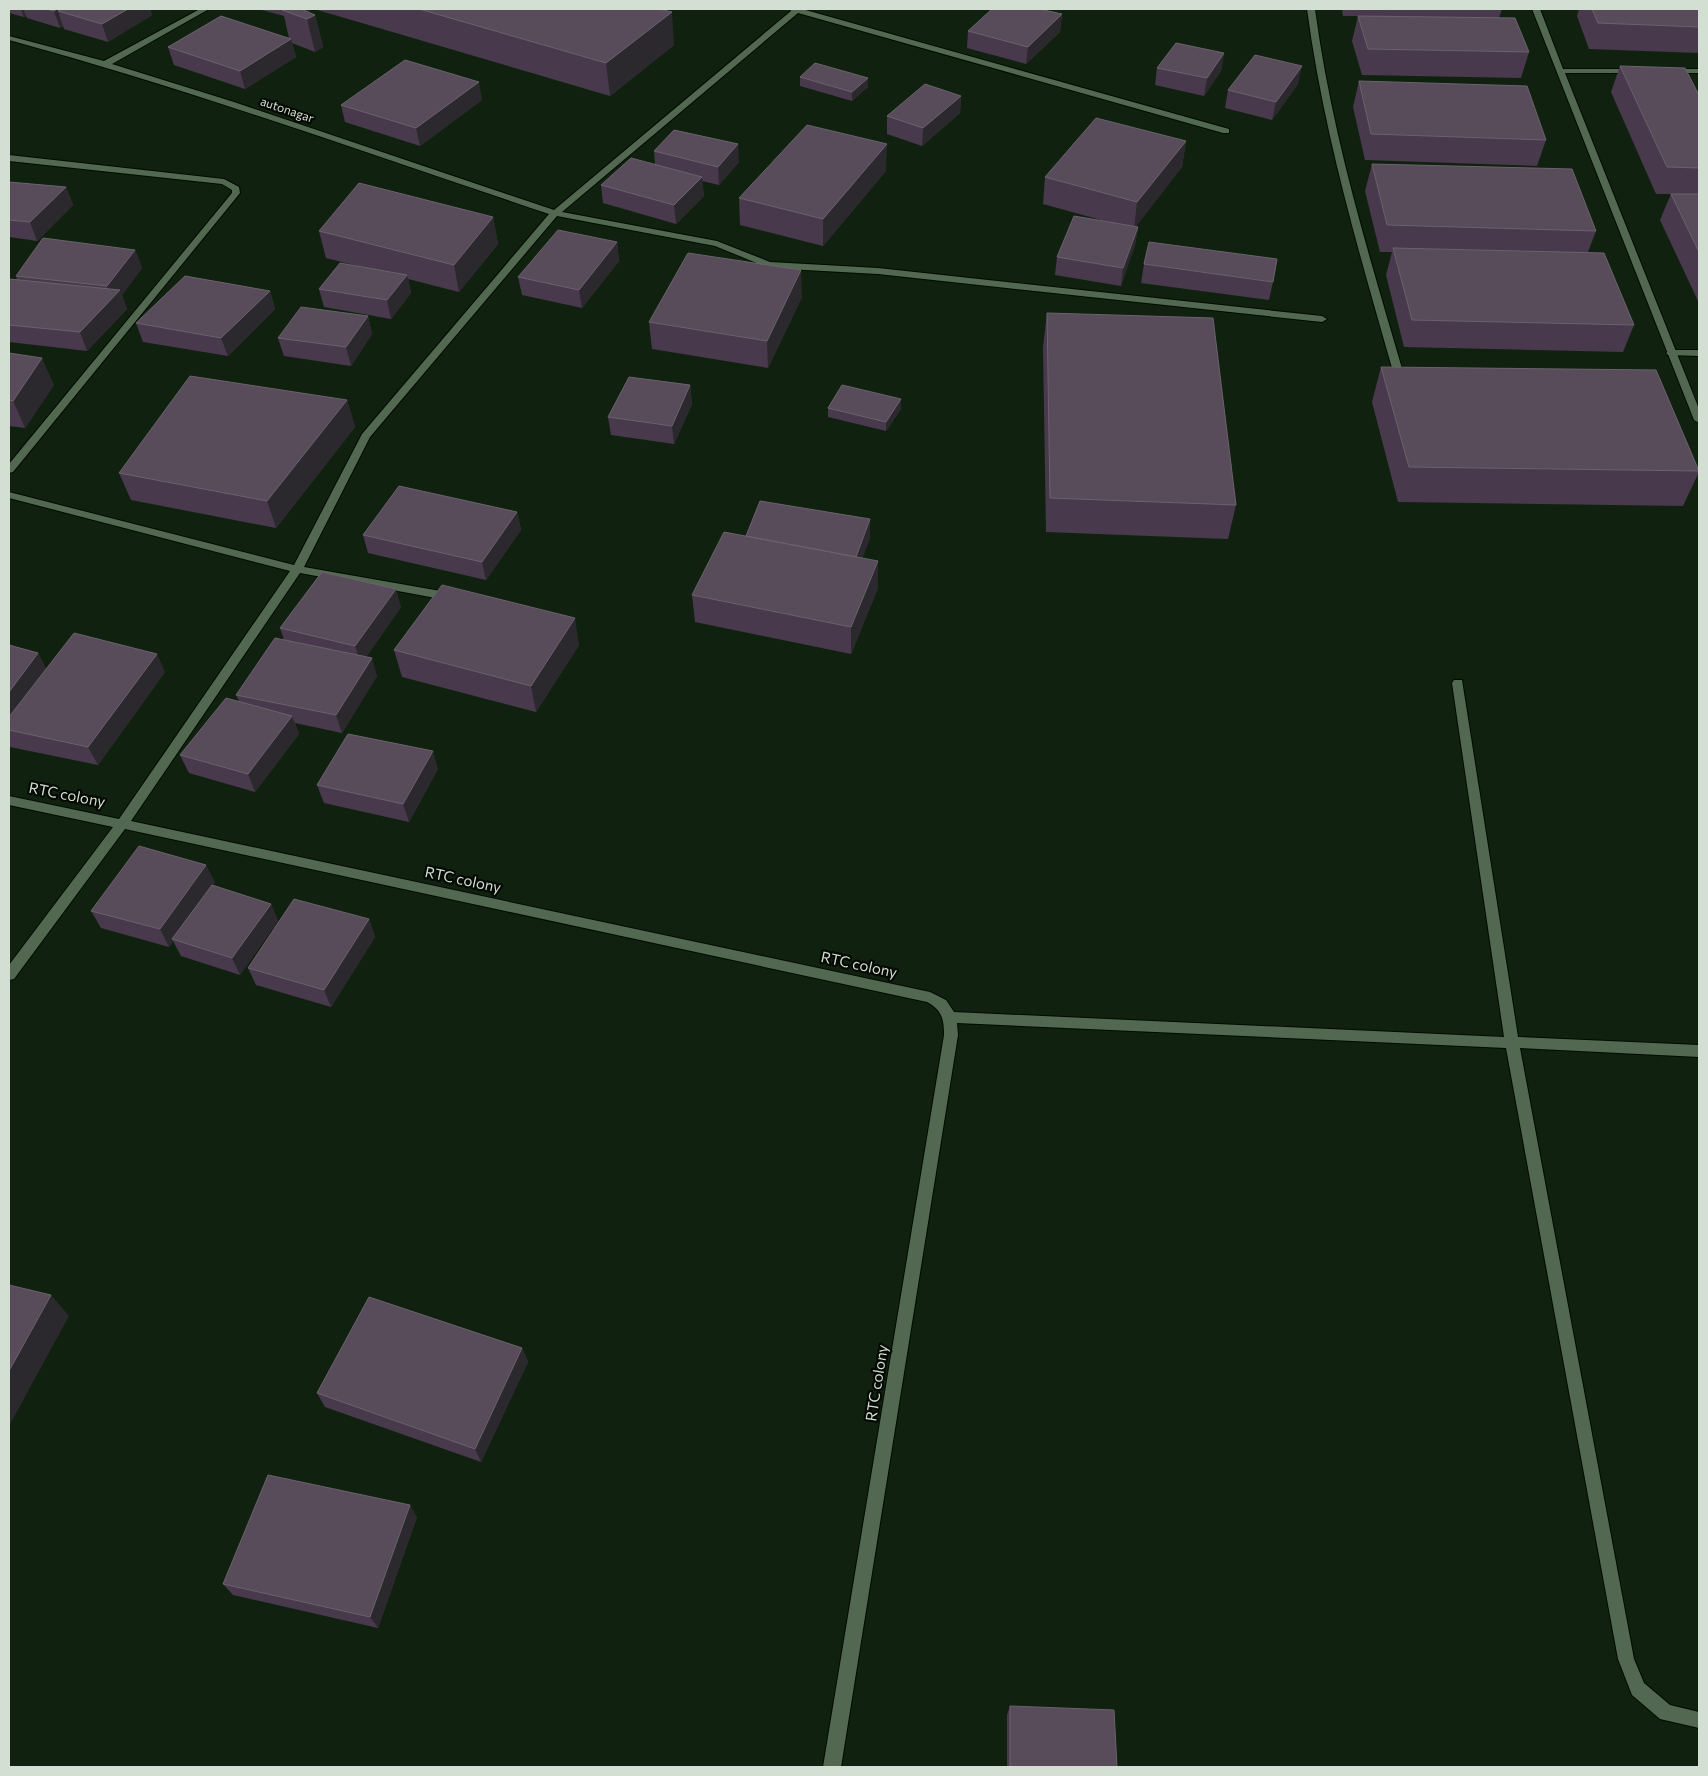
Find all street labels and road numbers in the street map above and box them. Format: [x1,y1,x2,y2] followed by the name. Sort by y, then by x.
[259,93,316,125] street label: autonagar
[27,778,107,810] street label: RTC colony
[423,862,503,896] street label: RTC colony
[819,947,899,981] street label: RTC colony
[861,1343,891,1422] street label: RTC colony

